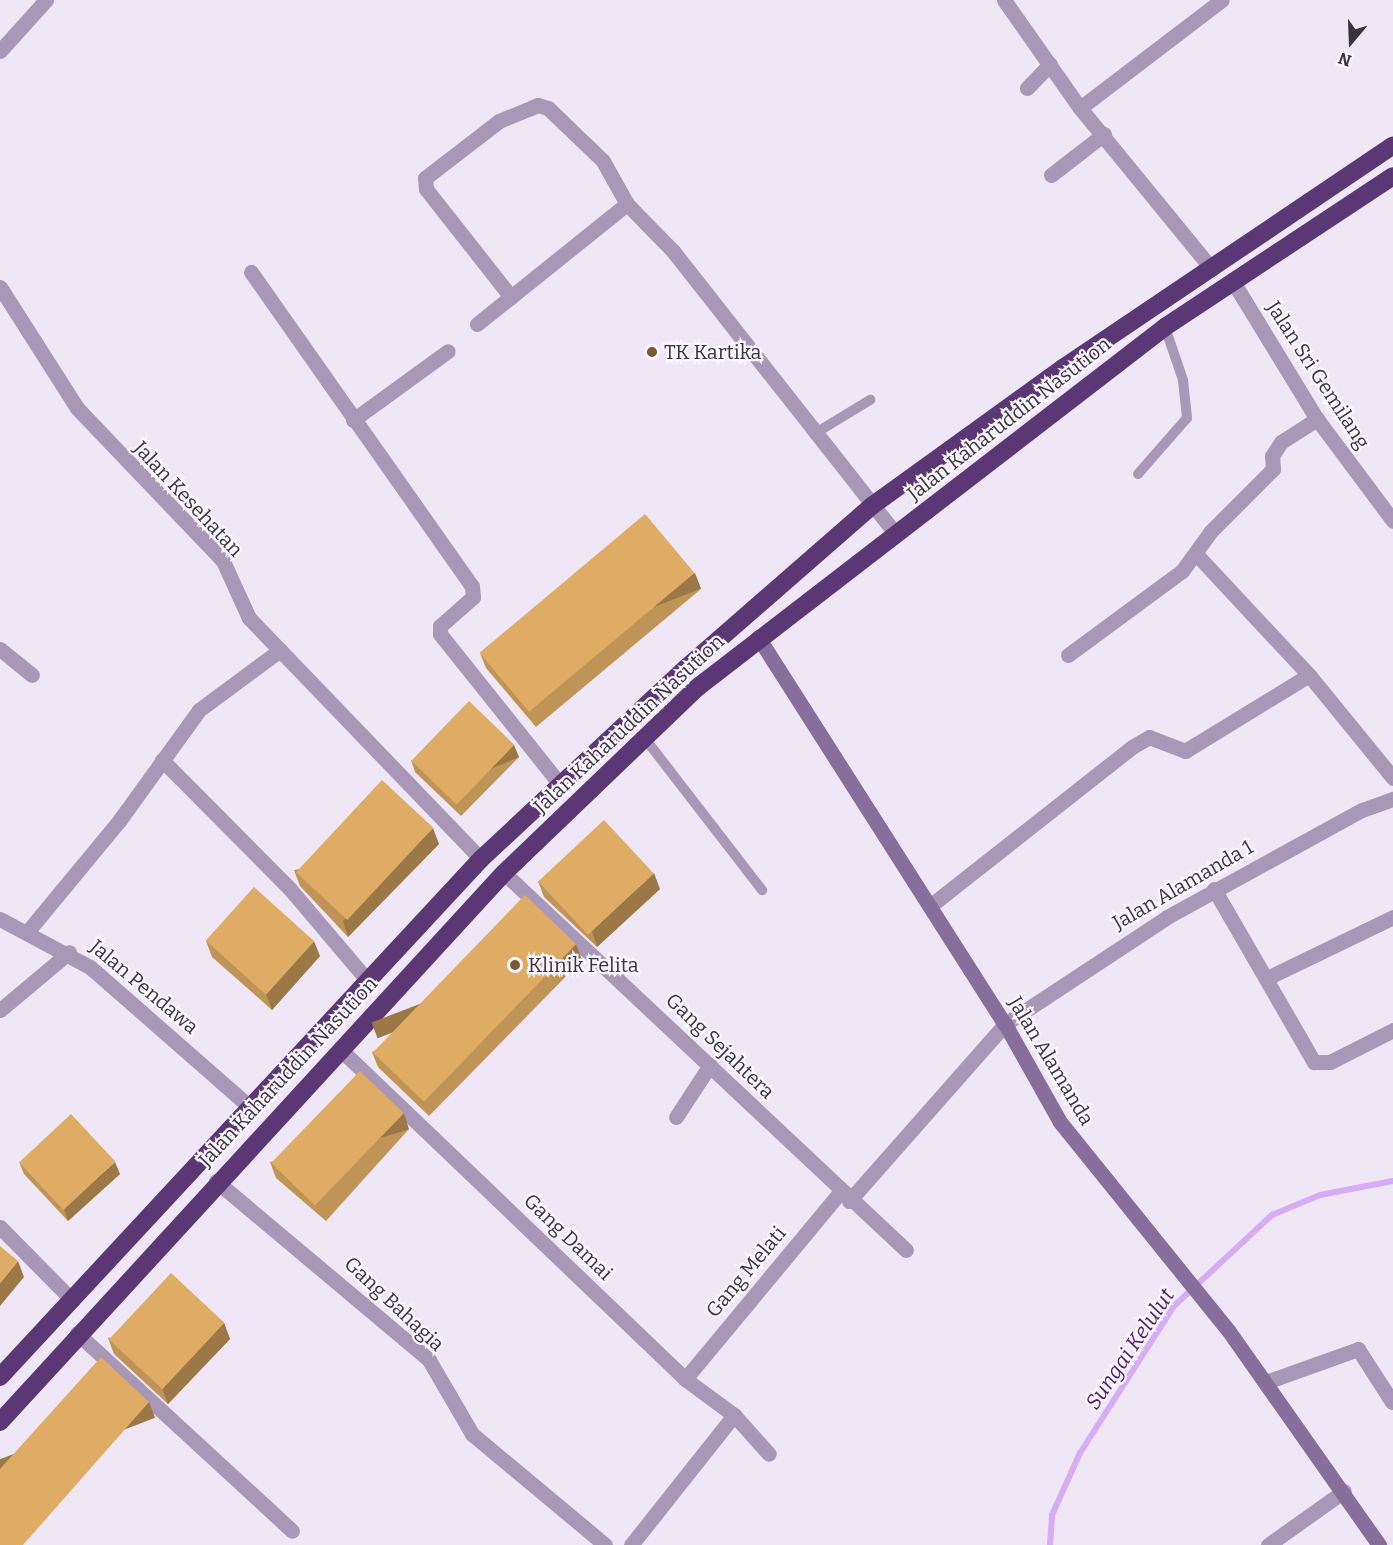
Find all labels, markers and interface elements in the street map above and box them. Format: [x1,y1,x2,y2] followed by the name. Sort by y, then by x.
[1321,12,1381,72] north arrow
[1336,49,1354,70] text: N
[1261,297,1375,453] street label: Jalan Sri Gemilang
[903,332,1115,506] street label: Jalan Kaharuddin Nasution
[664,340,761,364] place label: TK Kartika
[645,345,659,359] marker: TK Kartika
[128,436,248,562] street label: Jalan Kesehatan
[529,630,729,818] street label: Jalan Kaharuddin Nasution
[1109,835,1257,935] street label: Jalan Alamanda 1
[85,935,203,1039] street label: Jalan Pendawa
[528,953,639,977] place label: Klinik Felita
[506,956,524,974] marker: Klinik Felita
[194,972,382,1172] street label: Jalan Kaharuddin Nasution
[661,988,779,1104] street label: Gang Sejahtera
[1003,992,1099,1130] street label: Jalan Alamanda
[519,1189,617,1285] street label: Gang Damai
[701,1222,791,1322] street label: Gang Melati
[339,1252,449,1356] street label: Gang Bahagia
[1080,1284,1180,1414] water label: Sungai Kelulut

